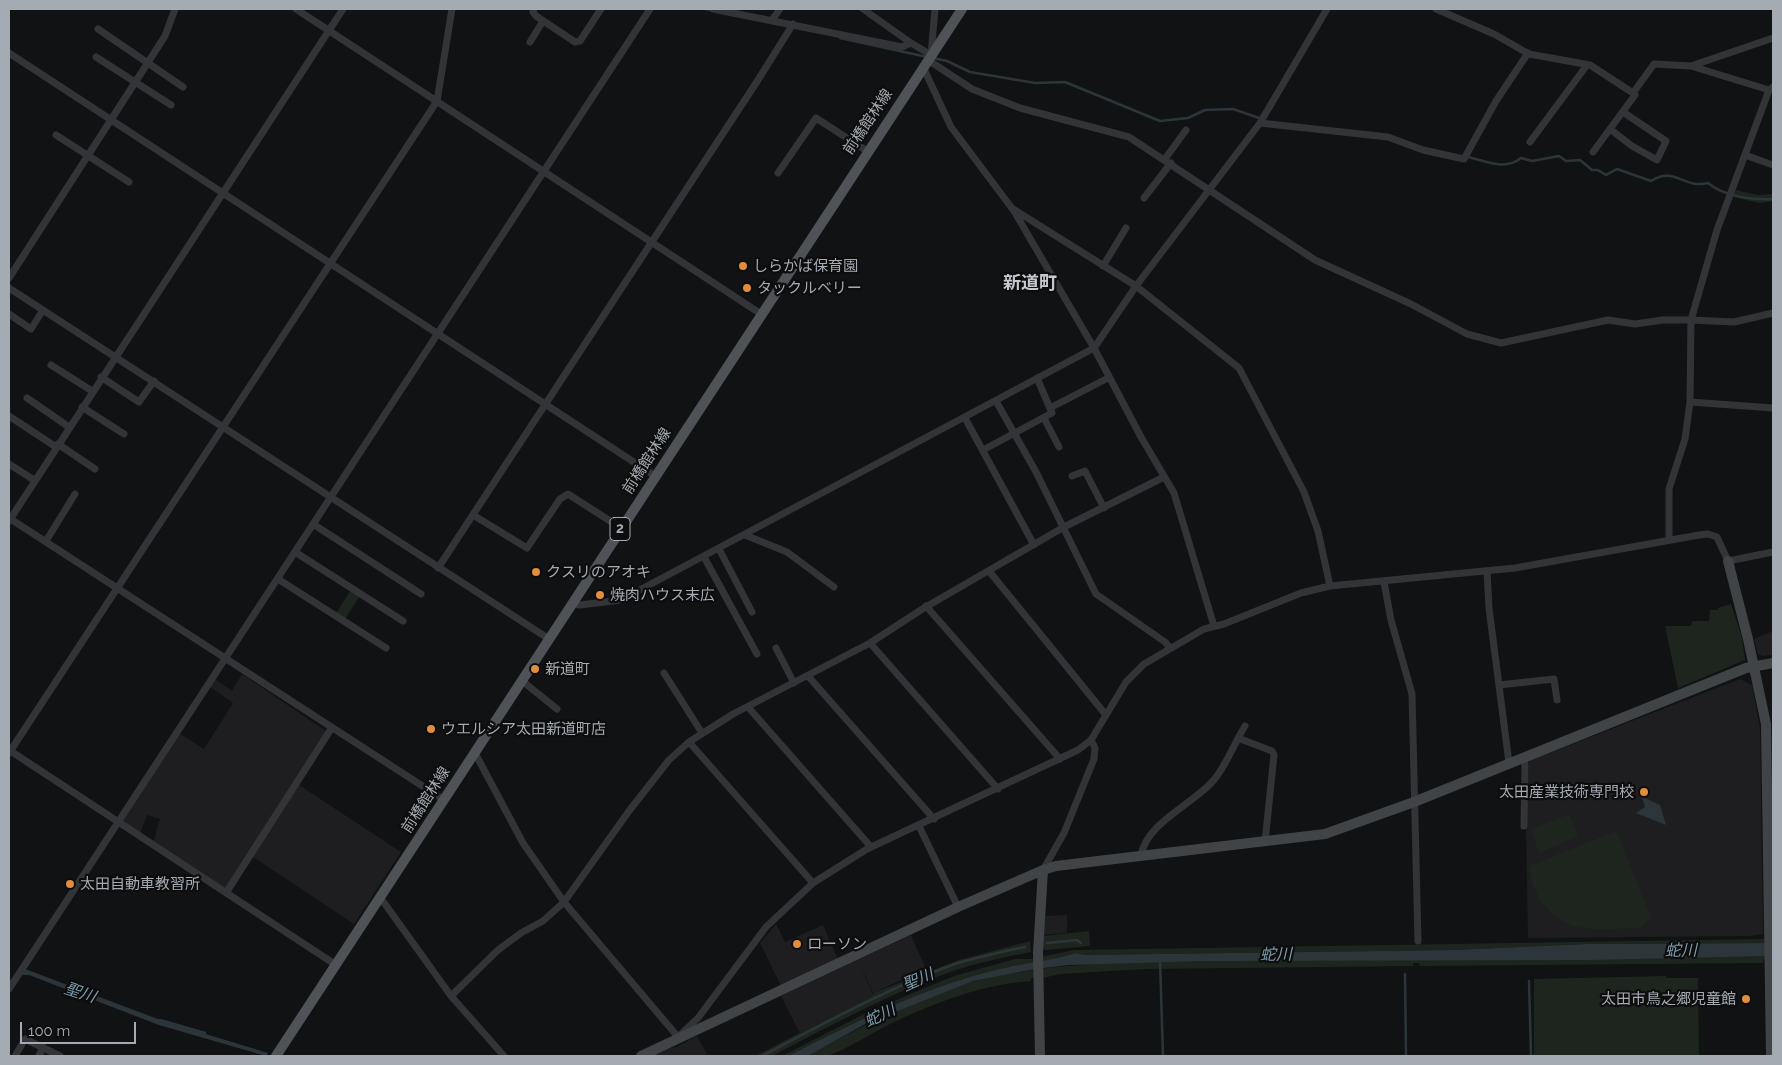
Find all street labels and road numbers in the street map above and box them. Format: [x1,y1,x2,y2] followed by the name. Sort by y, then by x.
[840,86,896,158] street label: 前橋館林線
[619,425,675,497] street label: 前橋館林線
[610,518,630,540] road number: 2
[398,764,454,836] street label: 前橋館林線

